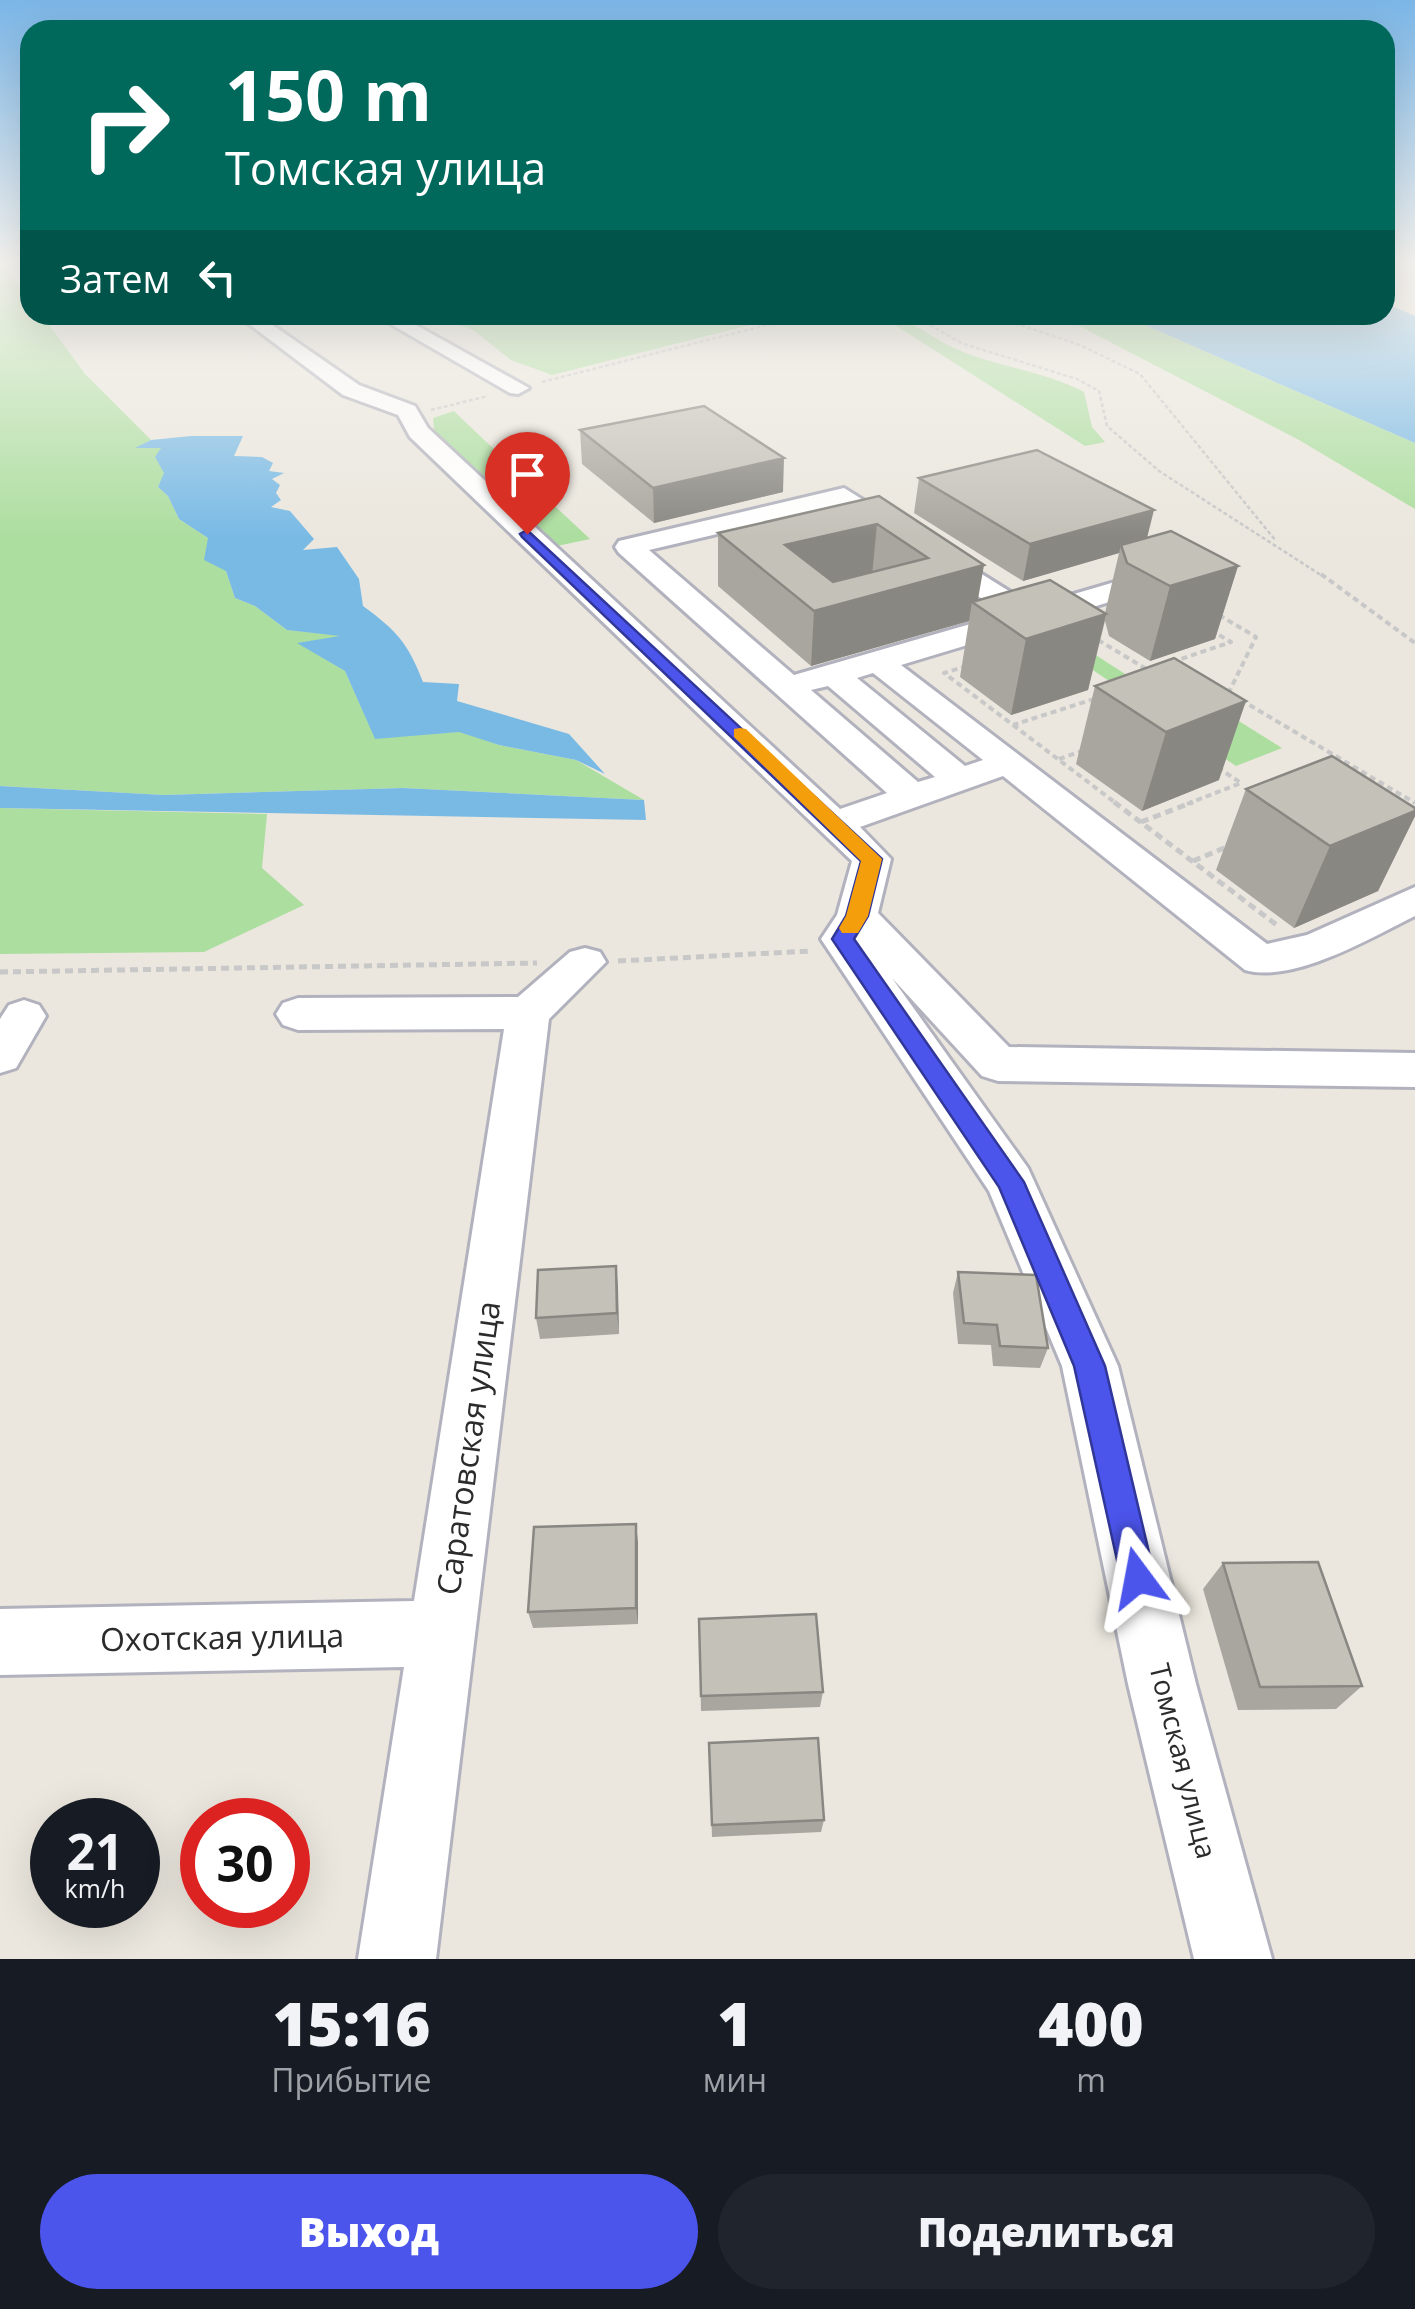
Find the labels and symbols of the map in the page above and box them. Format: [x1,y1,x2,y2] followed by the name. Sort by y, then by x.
[485,432,570,535] pin
[426,1298,509,1597] street label: Саратовская улица
[1086,1526,1190,1630] position arrow
[100,1613,344,1660] street label: Охотская улица
[1141,1659,1227,1862] street label: Томская улица
[180,1798,310,1928] speed limit sign: 30

